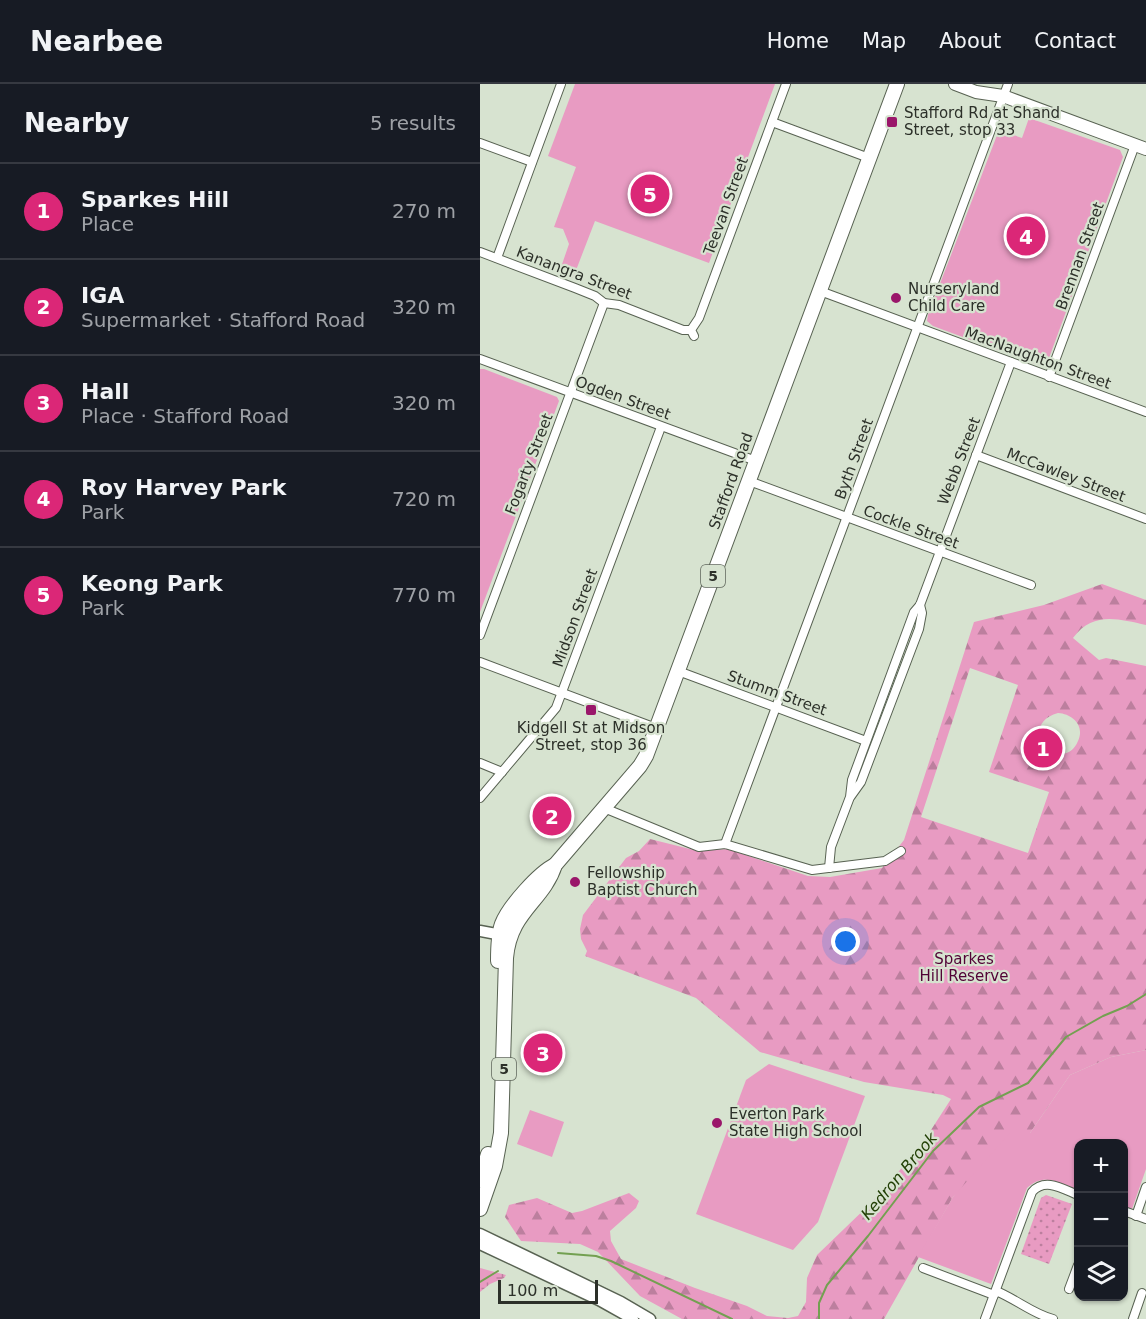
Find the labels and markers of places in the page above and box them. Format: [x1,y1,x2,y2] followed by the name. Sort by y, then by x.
[904,104,1060,139] place label: Stafford Rd at Shand Street, stop 33
[885,115,899,129] marker: Stafford Rd at Shand Street, stop 33
[630,172,670,216] pin: 5
[1006,214,1046,258] pin: 4
[908,280,999,315] place label: Nurseryland Child Care
[889,291,903,305] marker: Nurseryland Child Care
[584,703,598,717] marker: Kidgell St at Midson Street, stop 36
[517,719,665,754] place label: Kidgell St at Midson Street, stop 36
[1024,726,1062,770] pin: 1
[532,794,572,838] pin: 2
[587,864,698,899] place label: Fellowship Baptist Church
[568,875,582,889] marker: Fellowship Baptist Church
[524,1030,562,1076] pin: 3
[729,1105,863,1140] place label: Everton Park State High School
[710,1116,724,1130] marker: Everton Park State High School

